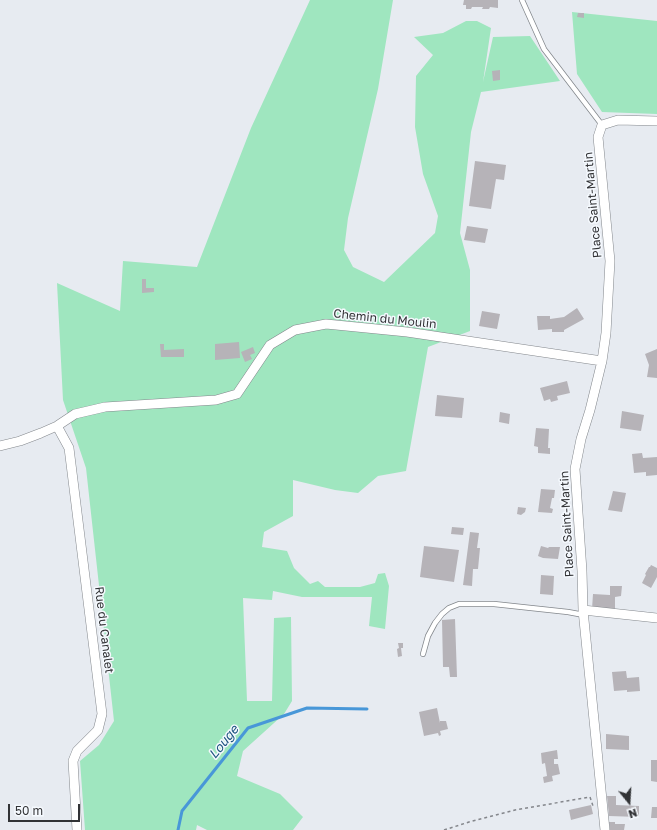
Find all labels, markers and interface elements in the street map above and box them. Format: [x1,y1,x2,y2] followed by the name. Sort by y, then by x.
[581,151,605,259] street label: Place Saint-Martin
[333,306,437,332] street label: Chemin du Moulin
[557,470,577,578] street label: Place Saint-Martin
[92,586,116,674] street label: Rue du Canalet
[206,722,242,762] water label: Louge
[609,782,649,822] north arrow
[10,796,82,822] scale bar
[15,803,43,818] text: 50 m
[627,806,639,821] text: N

